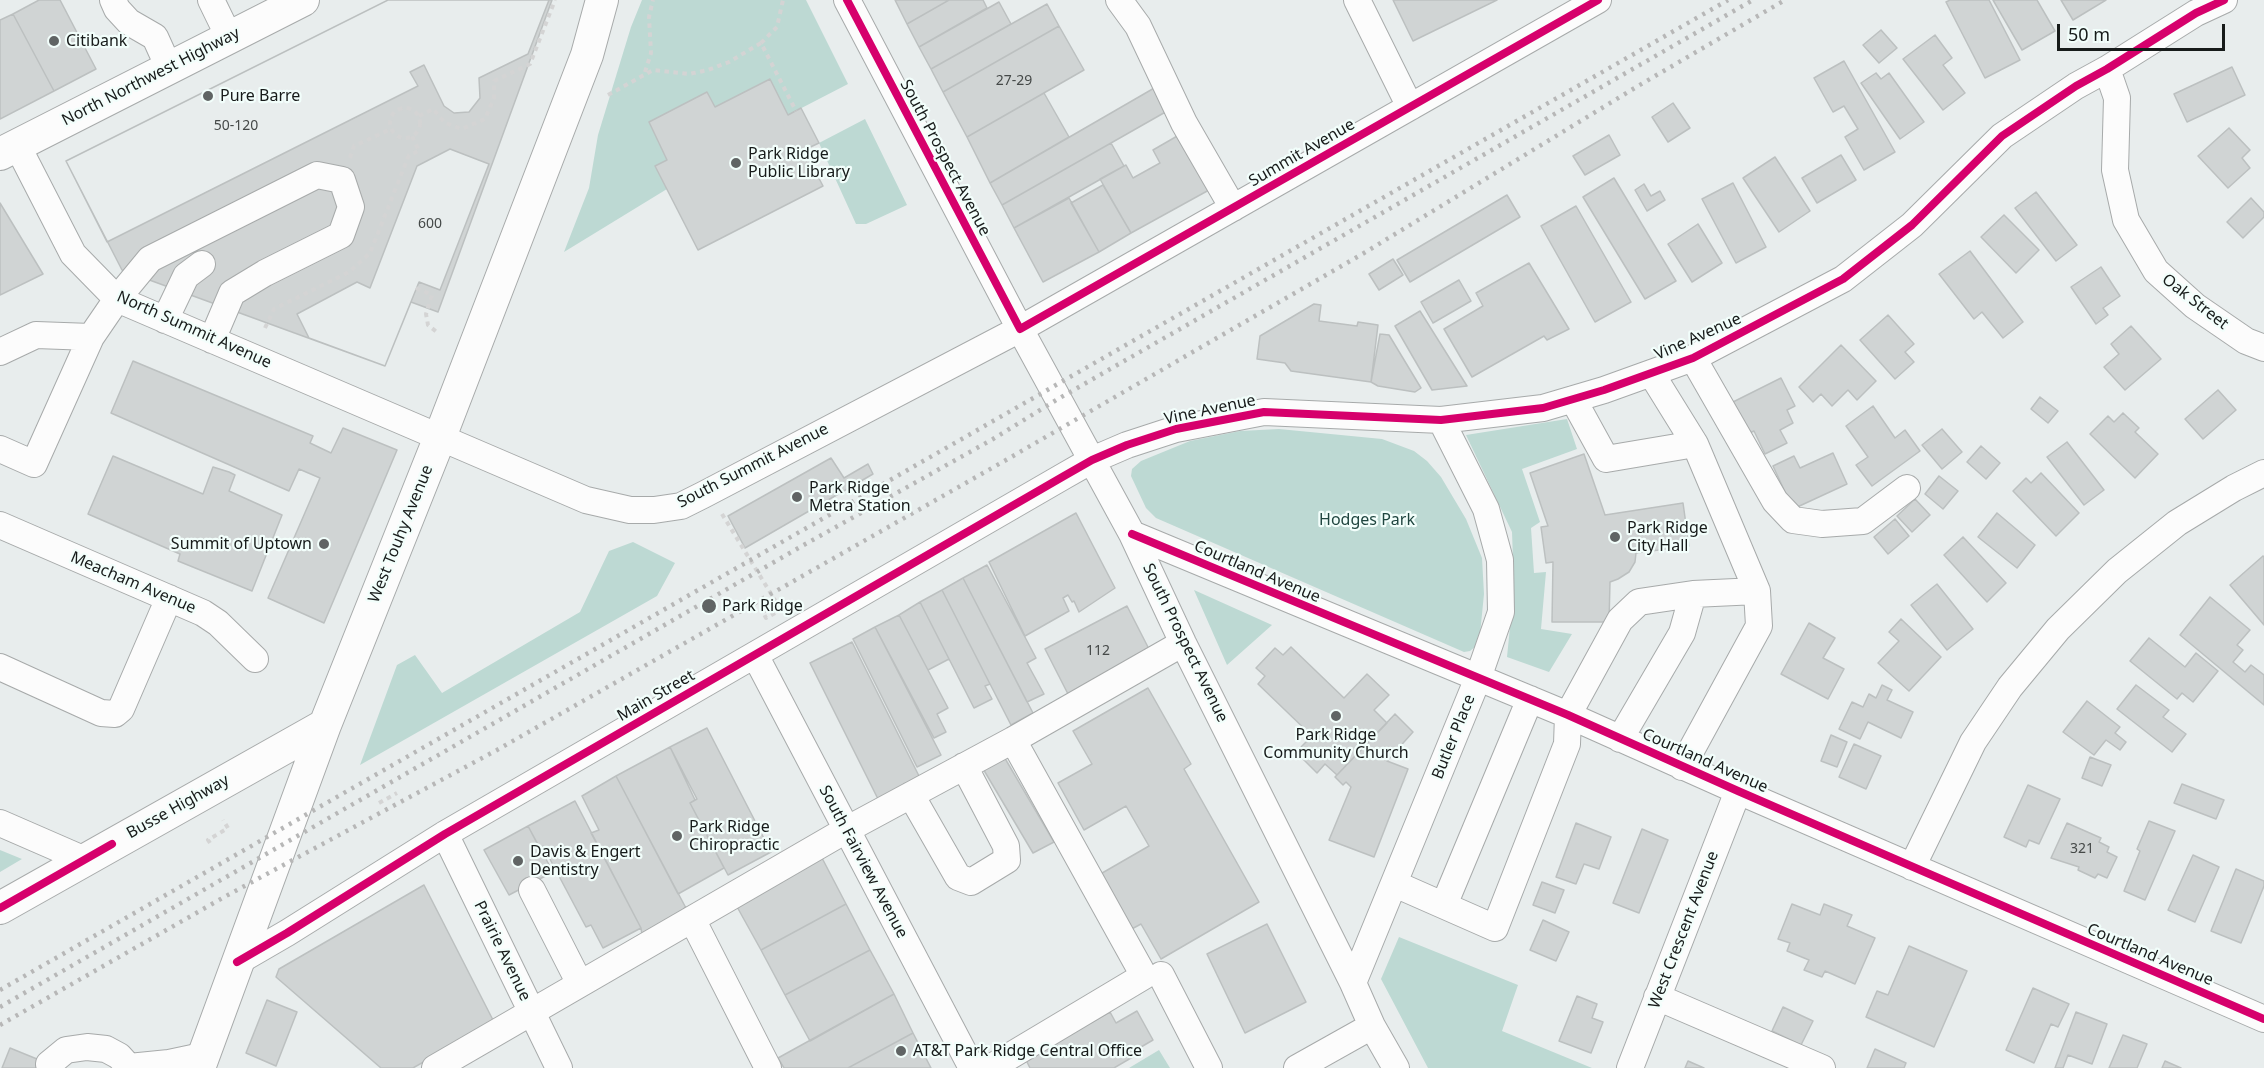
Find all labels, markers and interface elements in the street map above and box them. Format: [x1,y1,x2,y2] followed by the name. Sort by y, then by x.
[2060,12,2228,50] scale bar
[2068,22,2110,46] text: 50 m
[59,24,243,130] street label: North Northwest Highway
[66,31,127,51] place label: Citibank
[47,34,61,48] marker: Citibank
[996,73,1032,89] house number: 27-29
[896,77,994,239] street label: South Prospect Avenue
[220,86,300,106] place label: Pure Barre
[201,89,215,103] marker: Pure Barre
[1246,115,1358,191] street label: Summit Avenue
[214,118,258,134] house number: 50-120
[748,144,850,182] place label: Park Ridge Public Library
[729,156,743,170] marker: Park Ridge Public Library
[418,216,442,232] house number: 600
[2158,270,2232,334] street label: Oak Street
[114,287,274,373] street label: North Summit Avenue
[1652,309,1744,365] street label: Vine Avenue
[1163,391,1257,429] street label: Vine Avenue
[674,420,832,512] street label: South Summit Avenue
[365,462,437,606] street label: West Touhy Avenue
[809,478,911,516] place label: Park Ridge Metra Station
[790,490,804,504] marker: Park Ridge Metra Station
[1319,510,1415,530] park label: Hodges Park
[1627,518,1708,556] place label: Park Ridge City Hall
[1608,530,1622,544] marker: Park Ridge City Hall
[171,534,312,554] place label: Summit of Uptown
[317,537,331,551] marker: Summit of Uptown
[1191,537,1323,607] street label: Courtland Avenue
[67,548,199,618] street label: Meacham Avenue
[1138,561,1232,725] street label: South Prospect Avenue
[722,596,803,616] place label: Park Ridge
[700,597,718,615] marker: Park Ridge
[1086,643,1110,659] house number: 112
[614,666,698,726] street label: Main Street
[1428,692,1480,782] street label: Butler Place
[1329,709,1343,723] marker: Park Ridge Community Church
[1263,725,1409,763] place label: Park Ridge Community Church
[1639,725,1771,797] street label: Courtland Avenue
[123,771,233,843] street label: Busse Highway
[815,782,911,942] street label: South Fairview Avenue
[689,817,779,855] place label: Park Ridge Chiropractic
[670,829,684,843] marker: Park Ridge Chiropractic
[2070,841,2094,857] house number: 321
[530,842,641,880] place label: Davis & Engert Dentistry
[1645,849,1723,1011] street label: West Crescent Avenue
[511,854,525,868] marker: Davis & Engert Dentistry
[469,898,535,1004] street label: Prairie Avenue
[2084,920,2216,990] street label: Courtland Avenue
[913,1041,1142,1061] place label: AT&T Park Ridge Central Office
[894,1044,908,1058] marker: AT&T Park Ridge Central Office

